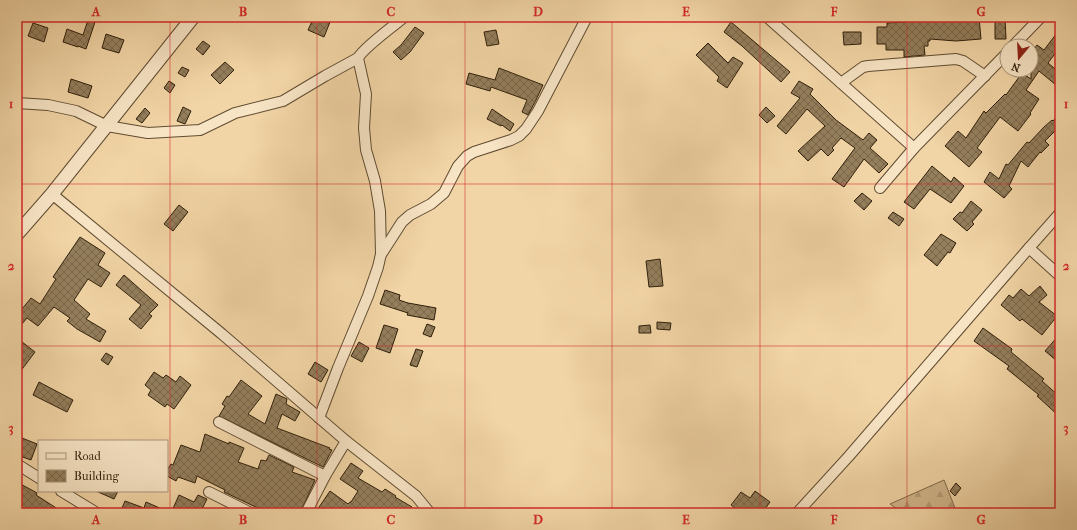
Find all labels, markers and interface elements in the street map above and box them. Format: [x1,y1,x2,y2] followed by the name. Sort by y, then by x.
[91,4,101,19] text: A
[239,4,248,19] text: B
[387,4,396,19] text: C
[533,4,543,19] text: D
[682,4,690,19] text: E
[830,4,838,19] text: F
[976,4,986,19] text: G
[999,38,1039,78] north arrow
[1009,59,1022,75] text: N
[9,96,14,111] text: 1
[1064,96,1069,111] text: 1
[8,258,15,273] text: 2
[1063,258,1070,273] text: 2
[8,420,14,436] text: 3
[1063,420,1069,436] text: 3
[38,440,168,492] legend
[74,449,101,463] text: Road
[74,469,119,483] text: Building
[91,512,101,527] text: A
[239,512,248,527] text: B
[387,512,396,527] text: C
[533,512,543,527] text: D
[682,512,690,527] text: E
[830,512,838,527] text: F
[976,512,986,527] text: G

